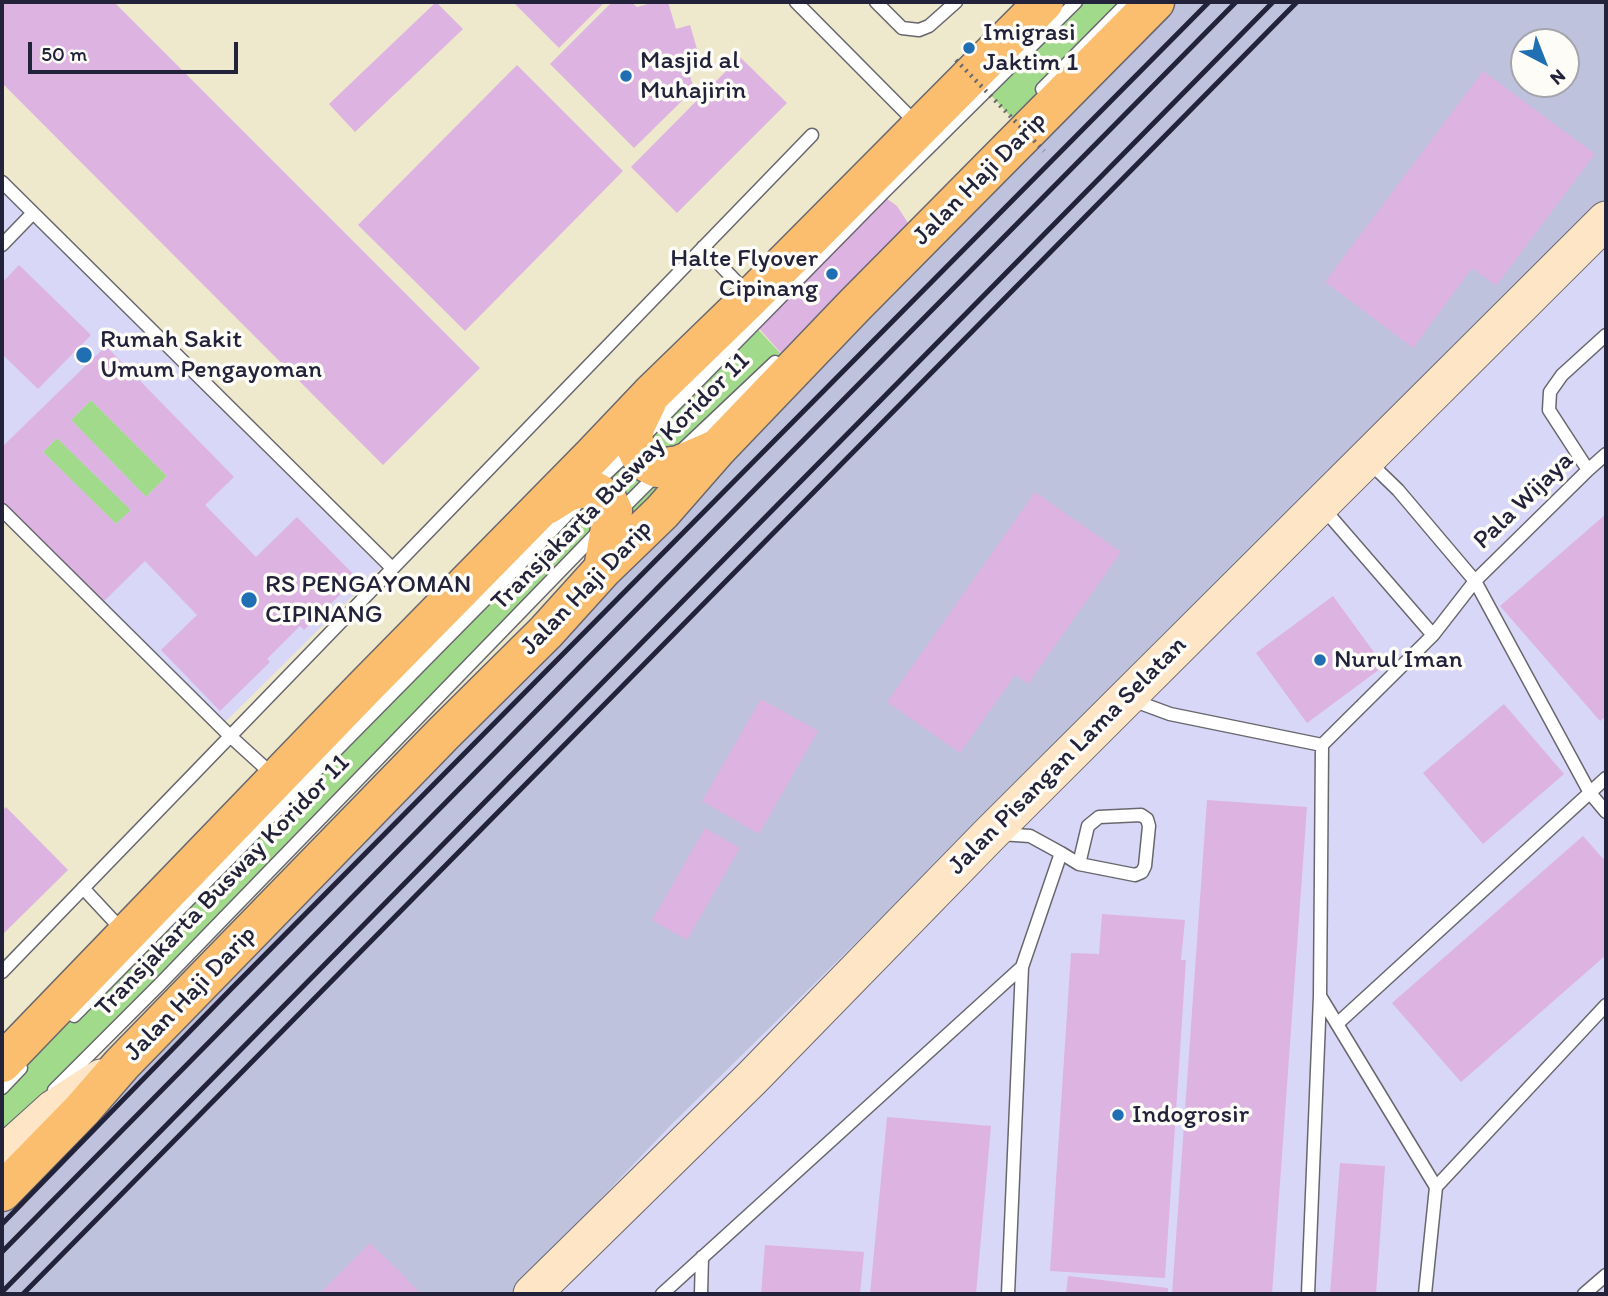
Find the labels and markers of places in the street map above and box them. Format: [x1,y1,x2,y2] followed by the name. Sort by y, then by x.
[983,17,1078,78] place label: Imigrasi Jaktim 1
[961,40,977,56] marker: Imigrasi Jaktim 1
[640,45,746,106] place label: Masjid al Muhajirin
[618,68,634,84] marker: Masjid al Muhajirin
[670,243,818,304] place label: Halte Flyover Cipinang
[824,266,840,282] marker: Halte Flyover Cipinang
[100,324,322,386] place label: Rumah Sakit Umum Pengayoman
[74,345,94,365] marker: Rumah Sakit Umum Pengayoman
[265,569,471,630] place label: RS PENGAYOMAN CIPINANG
[239,590,259,610] marker: RS PENGAYOMAN CIPINANG
[1334,644,1463,676] place label: Nurul Iman
[1312,652,1328,668] marker: Nurul Iman
[1132,1099,1249,1131] place label: Indogrosir
[1110,1107,1126,1123] marker: Indogrosir

